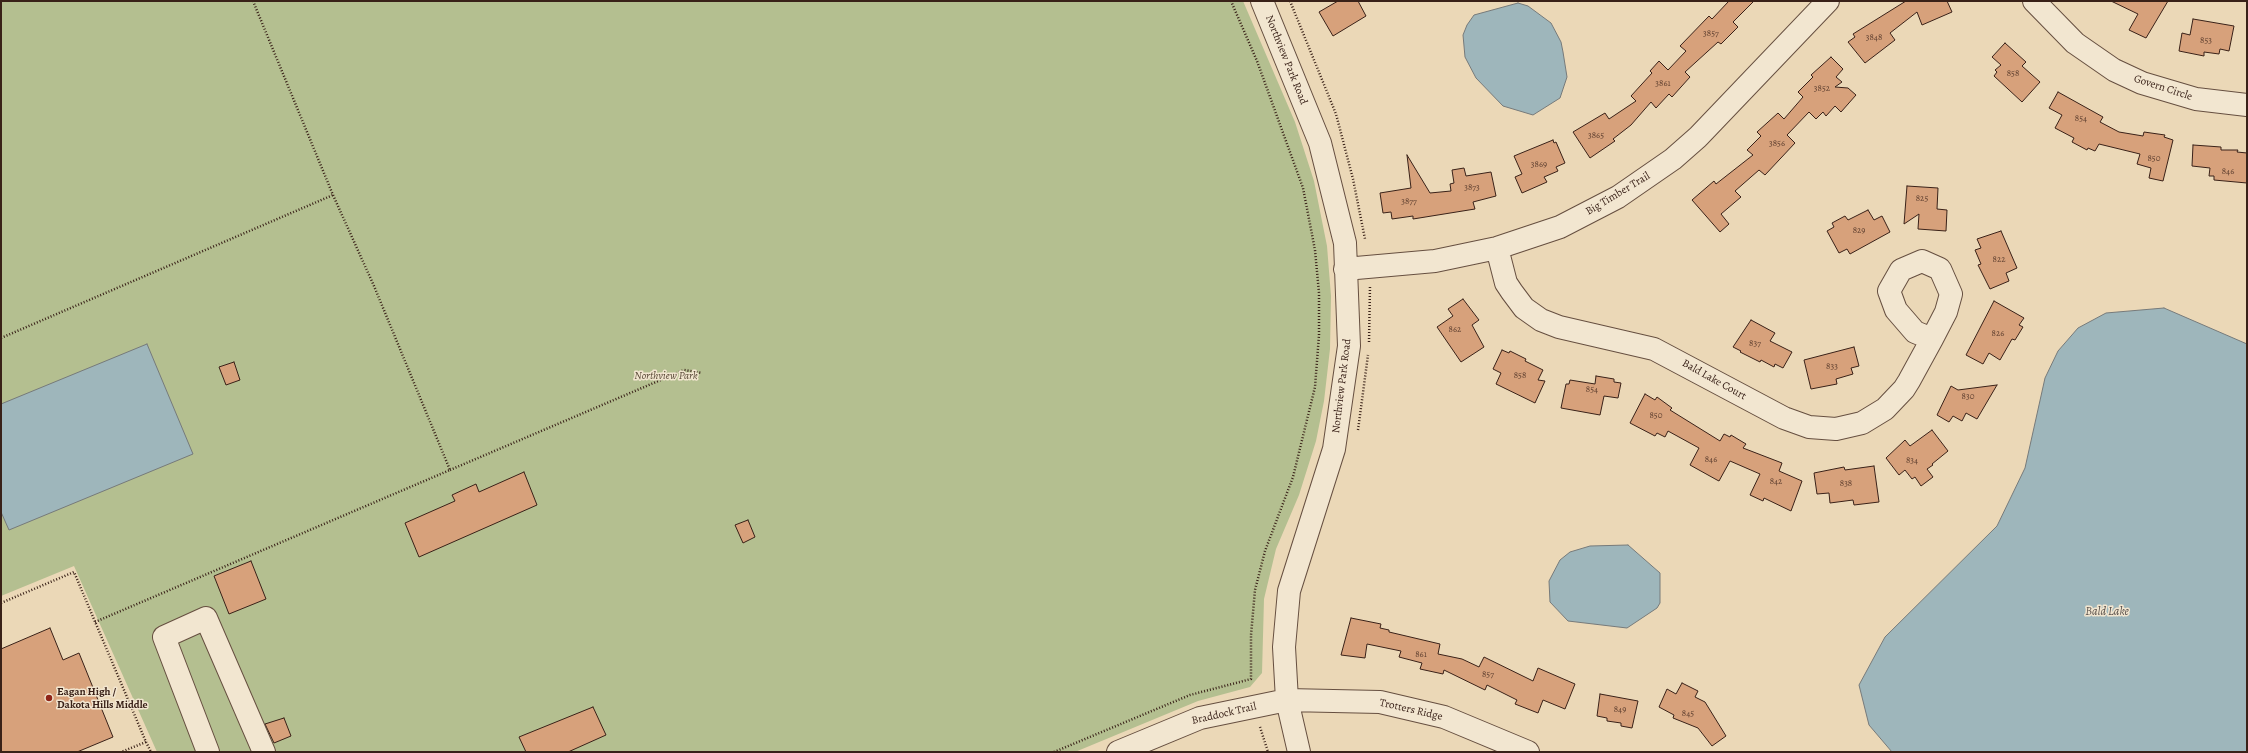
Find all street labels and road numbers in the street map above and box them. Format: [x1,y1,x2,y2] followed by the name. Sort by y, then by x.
[1262,13,1310,107] street label: Northview Park Road
[2132,72,2194,104] street label: Govern Circle
[1583,170,1653,218] street label: Big Timber Trail
[1330,338,1354,434] street label: Northview Park Road
[1680,357,1748,403] street label: Bald Lake Court
[1378,696,1444,724] street label: Trotters Ridge
[1190,700,1258,728] street label: Braddock Trail

